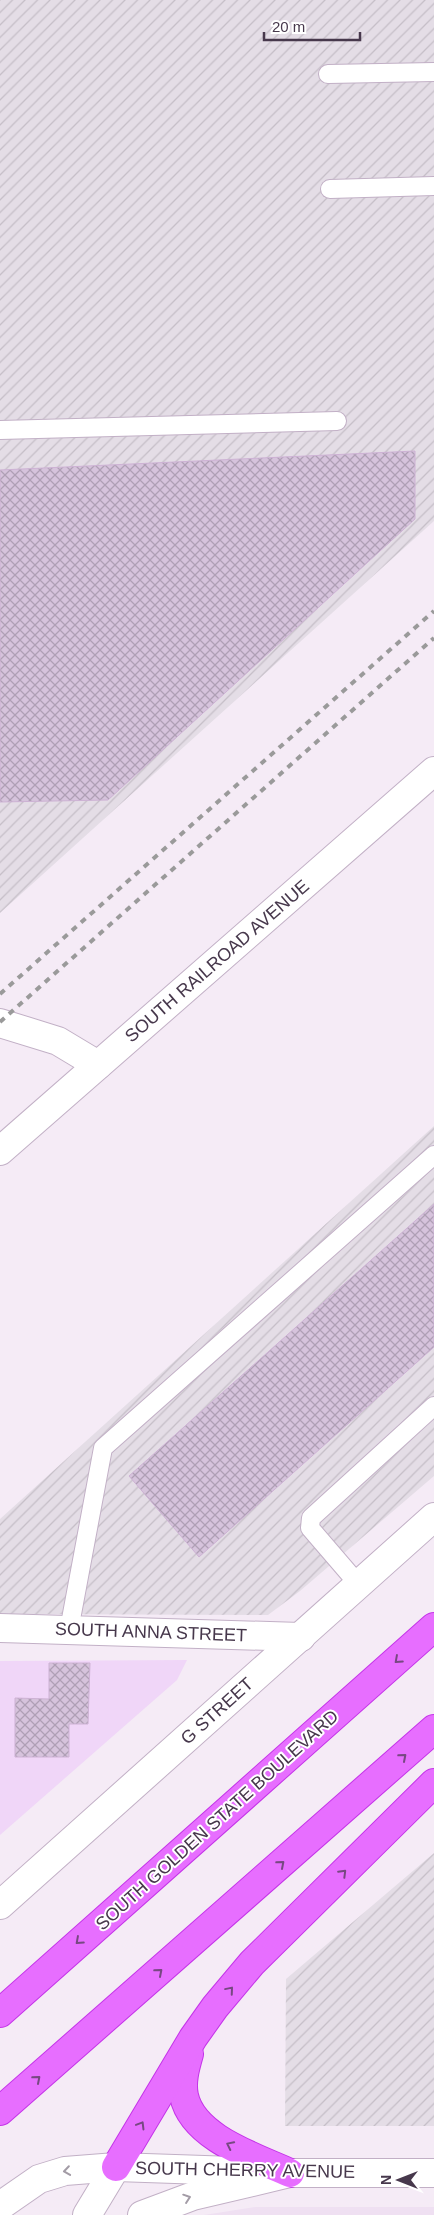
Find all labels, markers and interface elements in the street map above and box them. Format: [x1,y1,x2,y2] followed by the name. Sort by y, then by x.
[264,10,360,42] scale bar
[272,18,305,35] text: 20 m
[121,876,313,1046] street label: SOUTH RAILROAD AVENUE
[55,1619,247,1645] street label: SOUTH ANNA STREET
[394,1654,403,1663] one-way arrow
[177,1673,257,1749] street label: G STREET
[92,1706,342,1934] street label: SOUTH GOLDEN STATE BOULEVARD
[397,1754,406,1763] one-way arrow
[275,1861,284,1870] one-way arrow
[337,1870,346,1879] one-way arrow
[76,1935,85,1944] one-way arrow
[153,1969,162,1978] one-way arrow
[224,1986,233,1995] one-way arrow
[31,2076,40,2085] one-way arrow
[134,2122,144,2131] one-way arrow
[226,2141,235,2152] one-way arrow
[374,2155,424,2205] north arrow
[135,2158,355,2182] street label: SOUTH CHERRY AVENUE
[63,2165,71,2176] one-way arrow
[378,2175,394,2185] text: N
[182,2194,191,2204] one-way arrow

